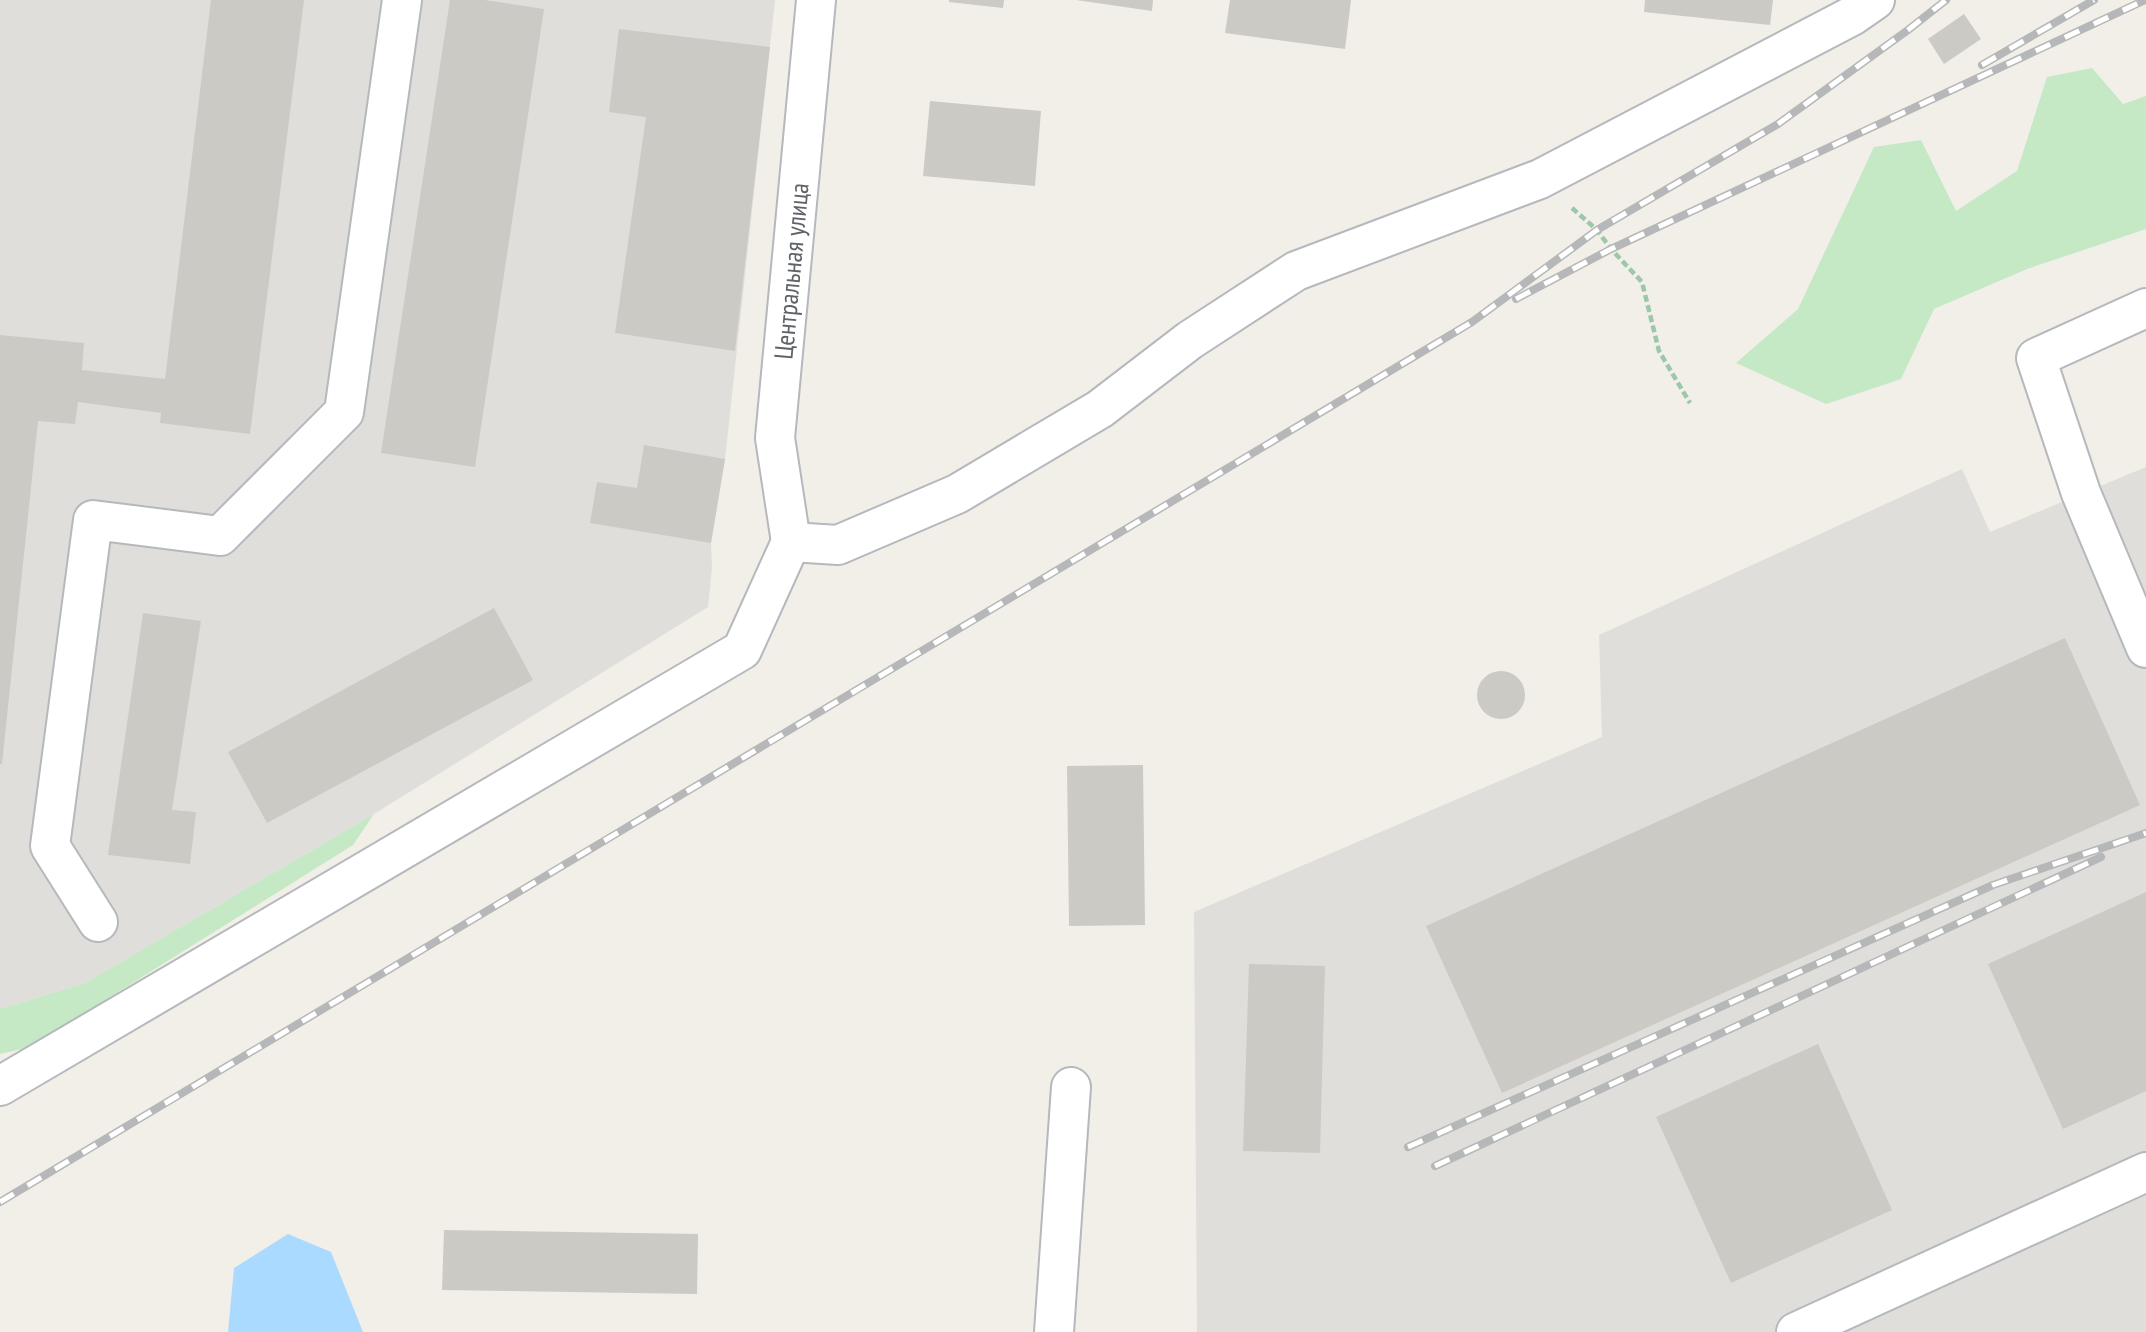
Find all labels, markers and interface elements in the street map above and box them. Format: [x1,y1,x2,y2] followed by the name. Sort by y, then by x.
[766,181,815,361] street label: Центральная улица

